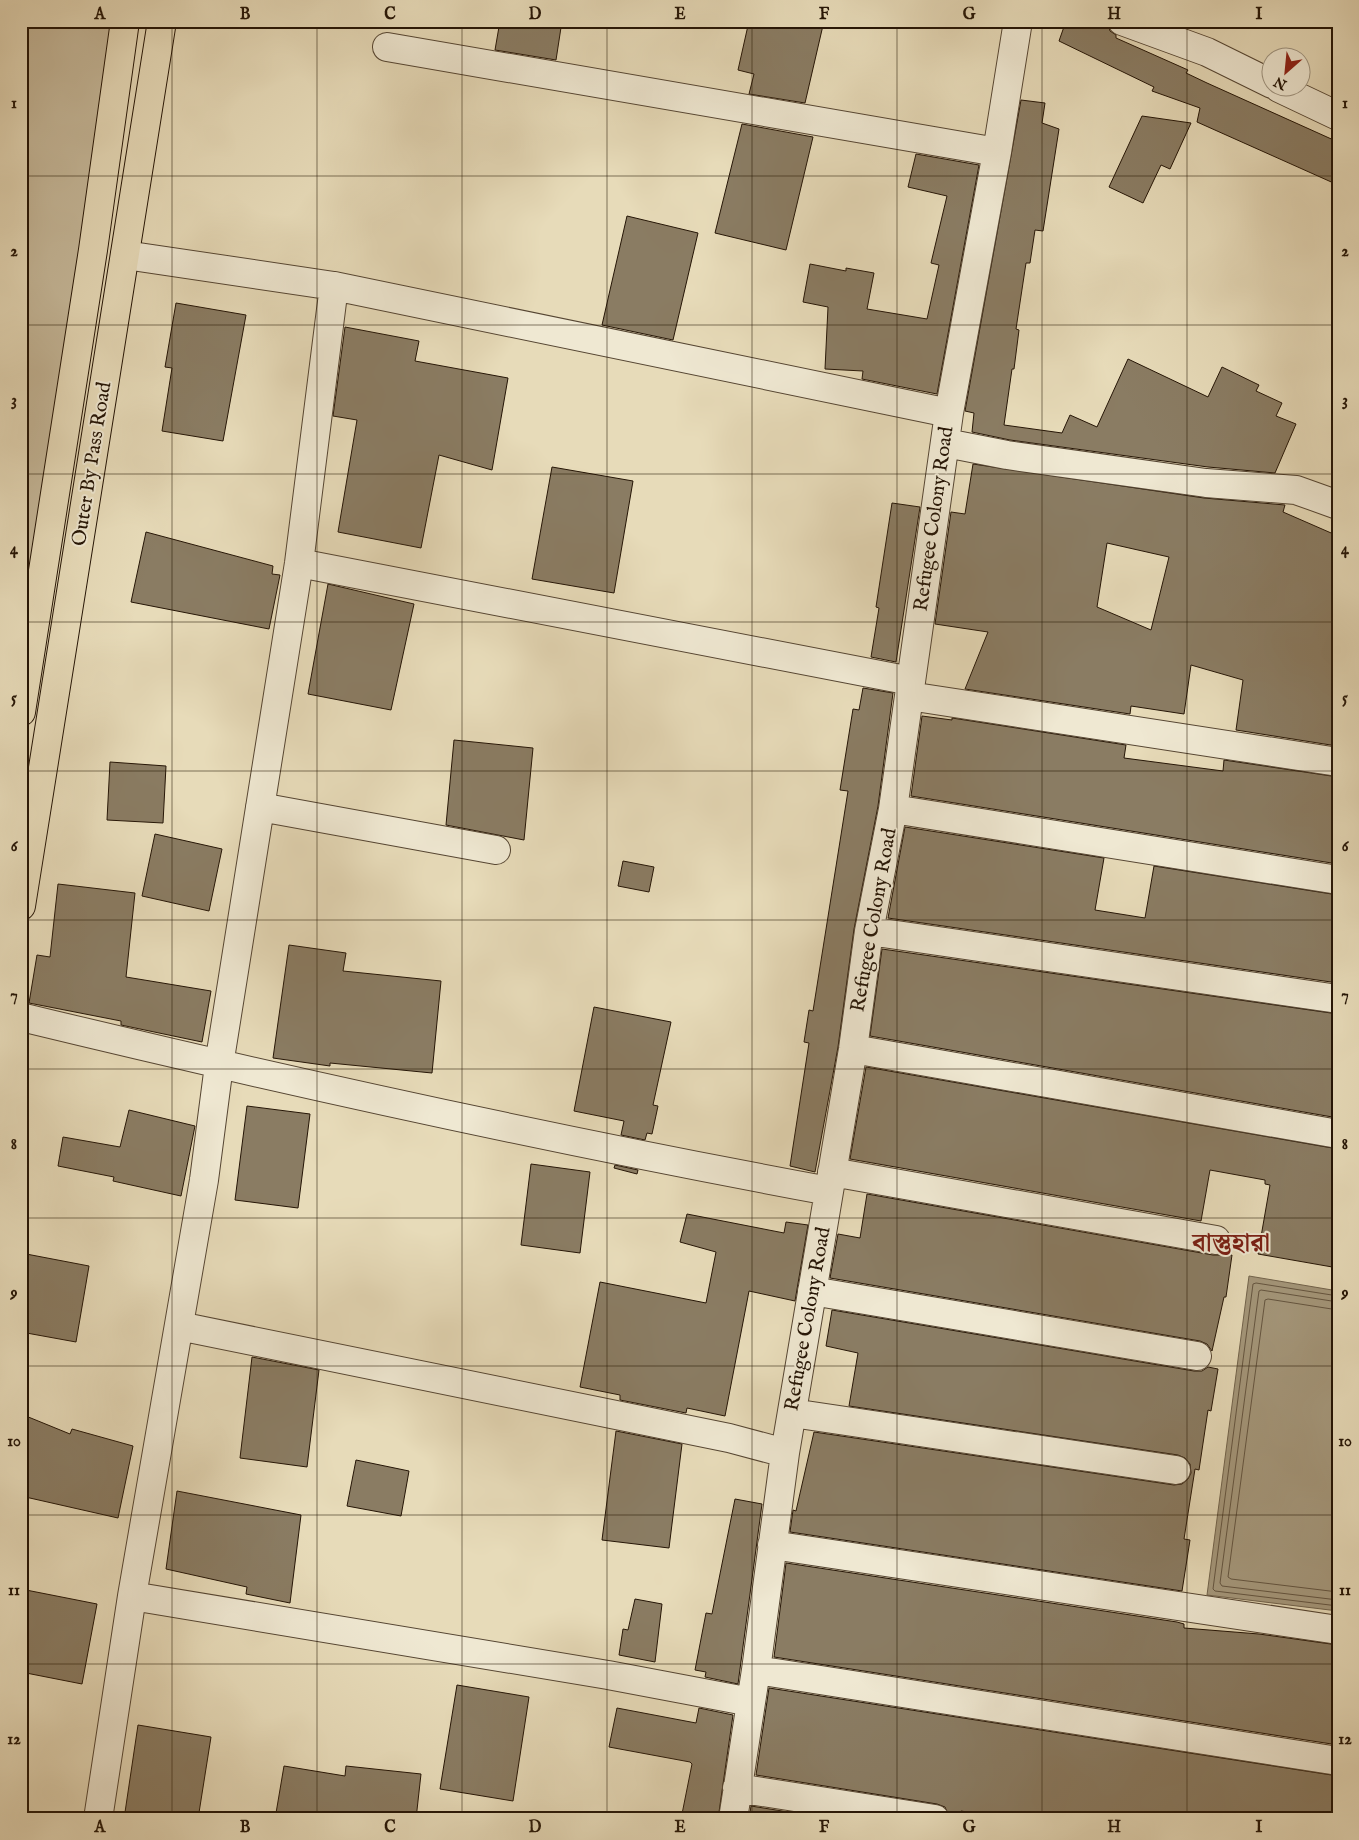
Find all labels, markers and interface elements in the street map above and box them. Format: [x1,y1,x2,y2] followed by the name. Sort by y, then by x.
[94,5,107,25] text: A
[240,5,251,25] text: B
[384,5,396,25] text: C
[529,5,542,25] text: D
[674,5,686,25] text: E
[819,5,830,25] text: F
[963,5,976,25] text: G
[1107,5,1121,25] text: H
[1256,5,1263,25] text: I
[1262,48,1312,98] north arrow
[1271,72,1291,94] text: N
[11,94,17,114] text: 1
[1342,94,1348,114] text: 1
[10,242,18,262] text: 2
[1341,242,1349,262] text: 2
[67,380,117,548] street label: Outer By Pass Road
[11,391,17,411] text: 3
[1342,391,1348,411] text: 3
[909,425,959,613] street label: Refugee Colony Road
[10,540,19,560] text: 4
[1341,540,1350,560] text: 4
[11,689,17,709] text: 5
[1342,689,1348,709] text: 5
[845,826,903,1014] street label: Refugee Colony Road
[11,837,19,857] text: 6
[1342,837,1350,857] text: 6
[10,986,18,1006] text: 7
[1341,986,1349,1006] text: 7
[11,1135,17,1155] text: 8
[1342,1135,1348,1155] text: 8
[779,1225,837,1413] street label: Refugee Colony Road
[1191,1228,1270,1260] district label: বাস্তুহারা
[10,1284,18,1304] text: 9
[1341,1284,1349,1304] text: 9
[7,1432,21,1452] text: 10
[1338,1432,1352,1452] text: 10
[8,1581,20,1601] text: 11
[1339,1581,1351,1601] text: 11
[7,1730,21,1750] text: 12
[1338,1730,1352,1750] text: 12
[94,1818,107,1838] text: A
[240,1818,251,1838] text: B
[384,1818,396,1838] text: C
[529,1818,542,1838] text: D
[674,1818,686,1838] text: E
[819,1818,830,1838] text: F
[963,1818,976,1838] text: G
[1107,1818,1121,1838] text: H
[1256,1818,1263,1838] text: I

